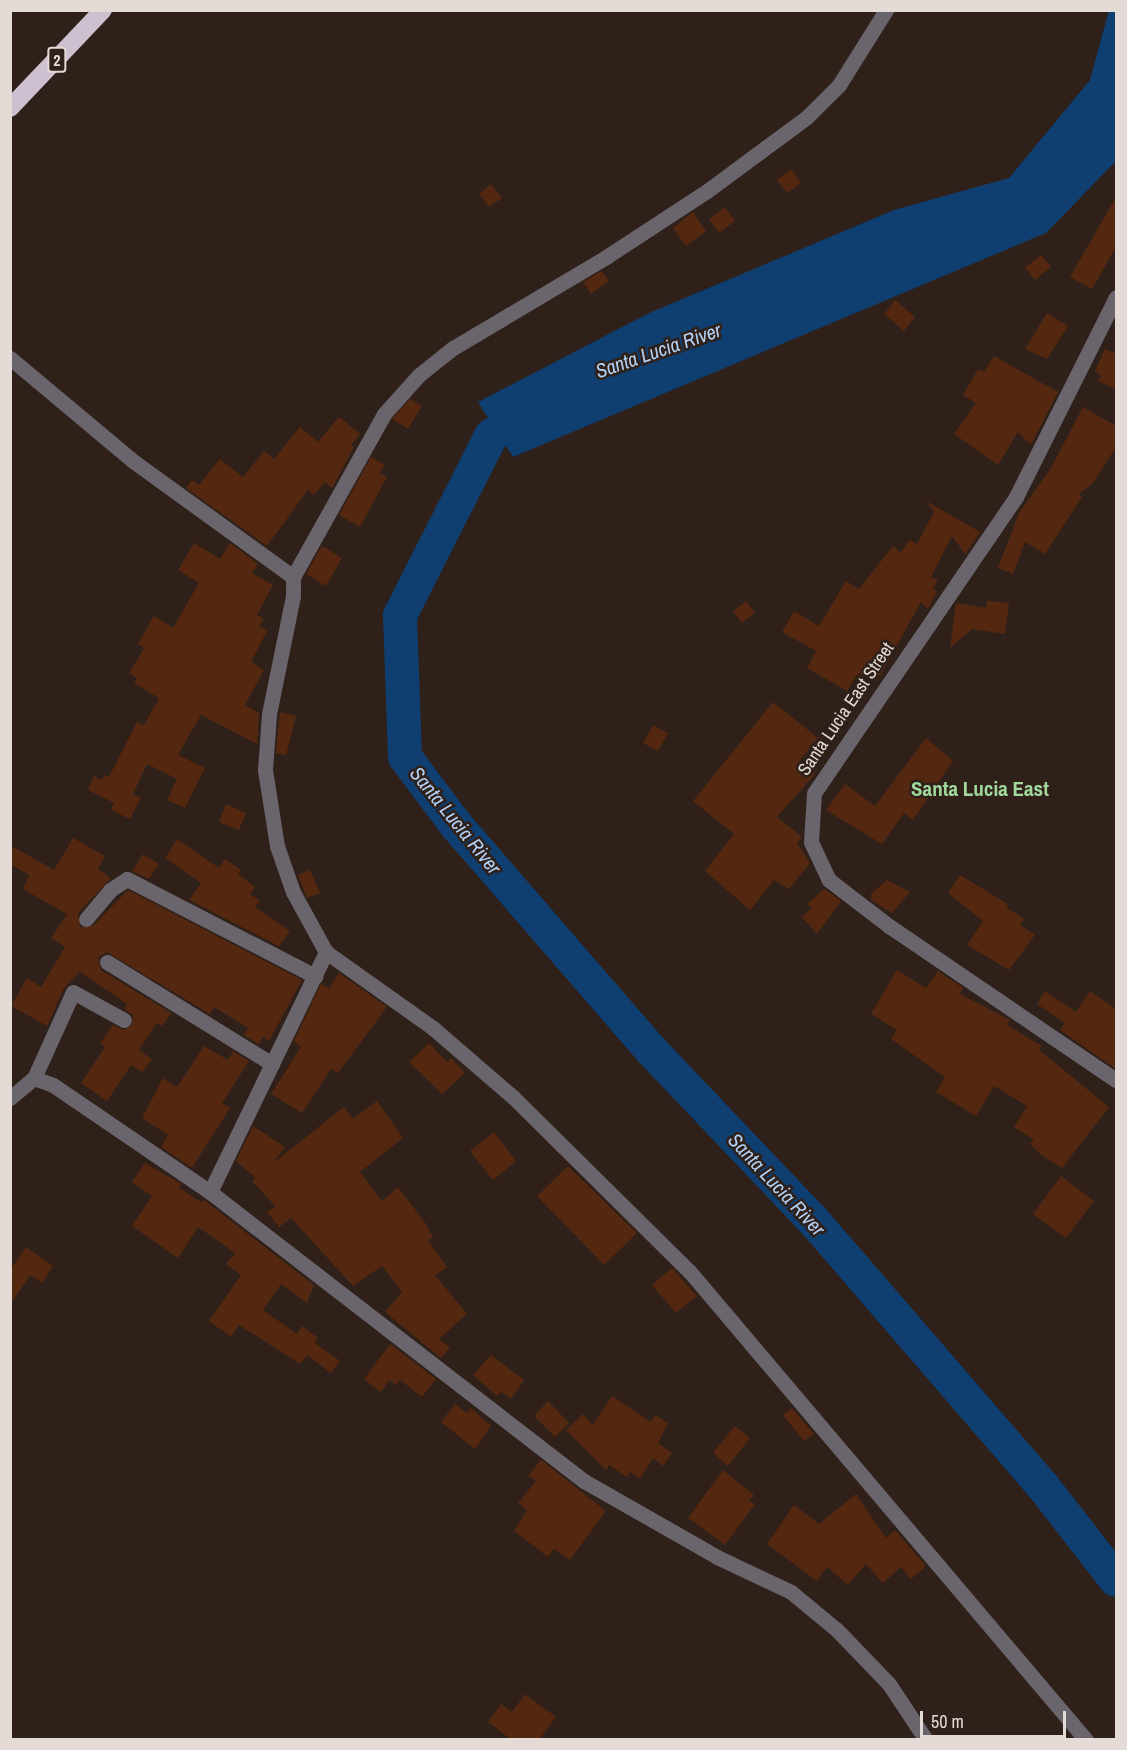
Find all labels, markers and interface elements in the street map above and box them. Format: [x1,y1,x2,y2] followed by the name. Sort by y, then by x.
[46,47,68,73] road number: 2
[592,317,724,383] water label: Santa Lucia River
[793,638,899,780] street label: Santa Lucia East Street
[405,761,507,879] water label: Santa Lucia River
[911,776,1049,802] district label: Santa Lucia East
[723,1128,831,1240] water label: Santa Lucia River
[923,1699,1068,1737] scale bar
[931,1709,964,1734] text: 50 m

